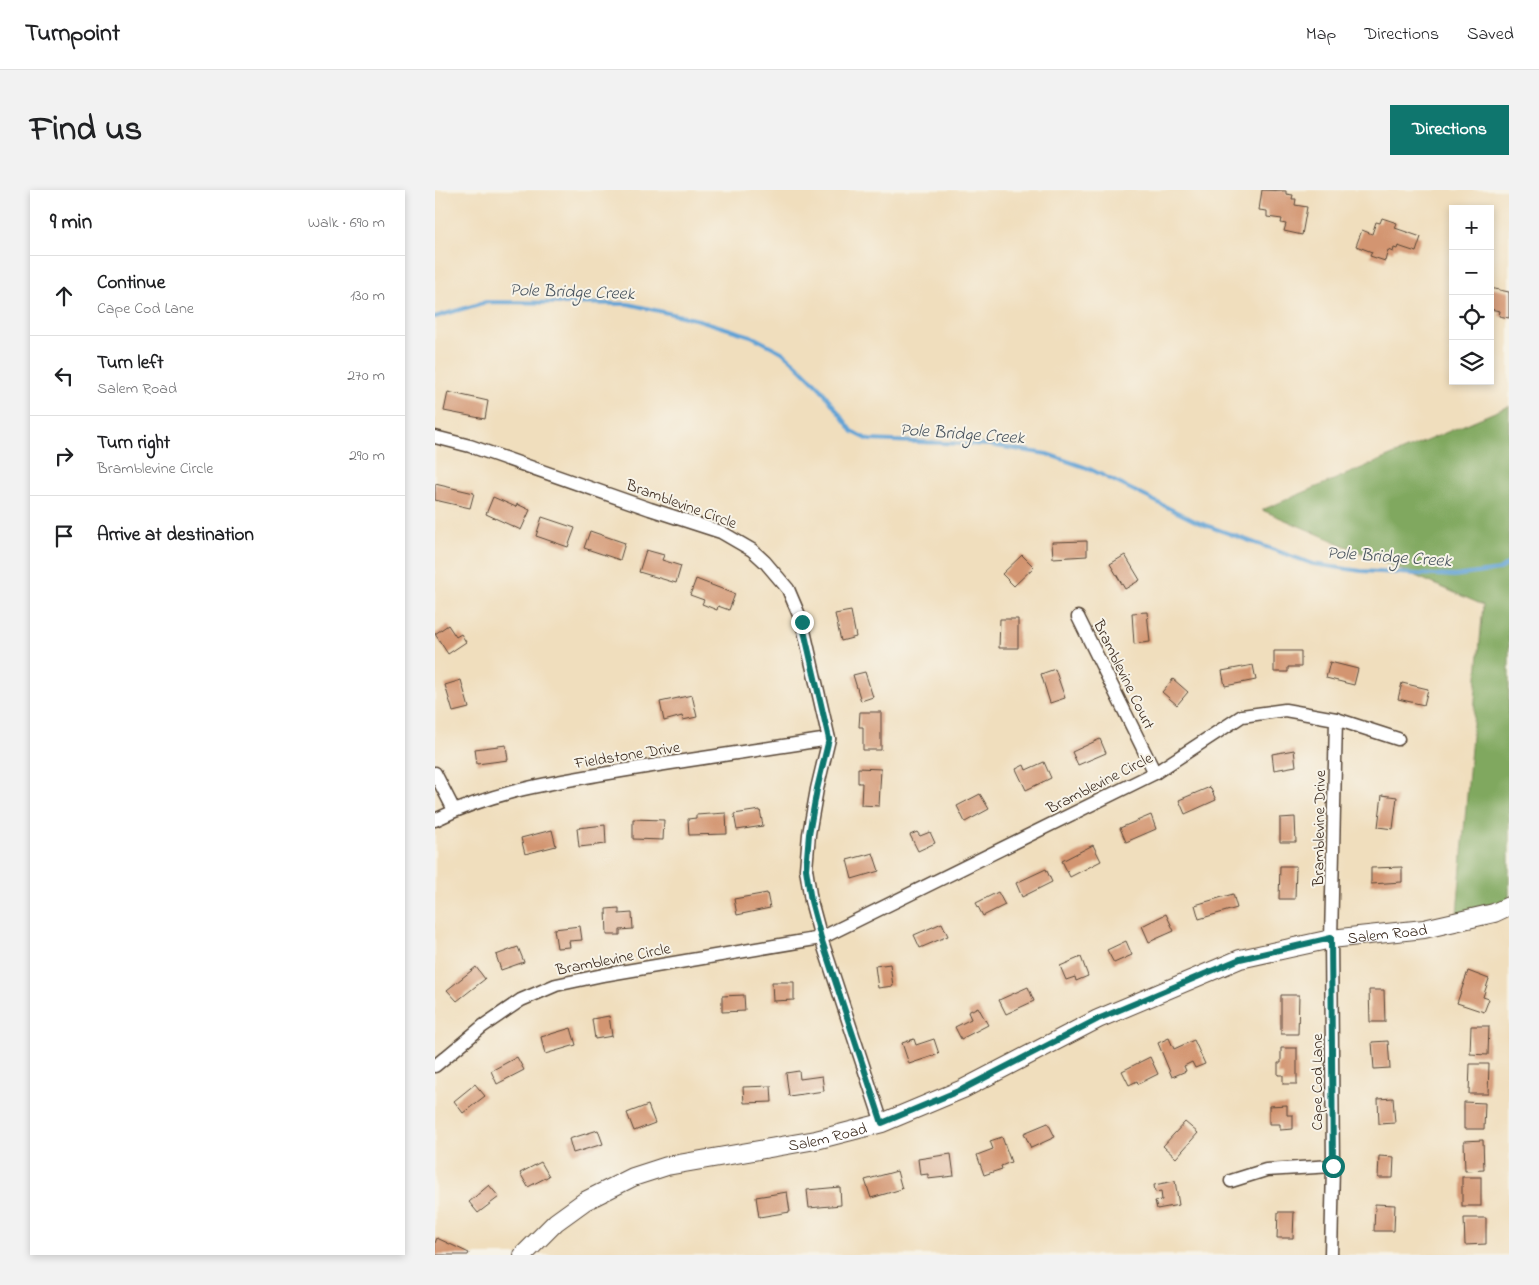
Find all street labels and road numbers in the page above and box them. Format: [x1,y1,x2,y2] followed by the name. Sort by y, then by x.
[622,473,741,536] street label: Bramblevine Circle
[1086,615,1160,734] street label: Bramblevine Court
[572,736,683,776] street label: Fieldstone Drive
[1042,746,1158,821] street label: Bramblevine Circle
[1307,769,1333,887] street label: Bramblevine Drive
[1346,919,1428,951] street label: Salem Road
[553,937,674,983] street label: Bramblevine Circle
[1306,1033,1330,1131] street label: Cape Cod Lane
[787,1117,870,1159] street label: Salem Road

